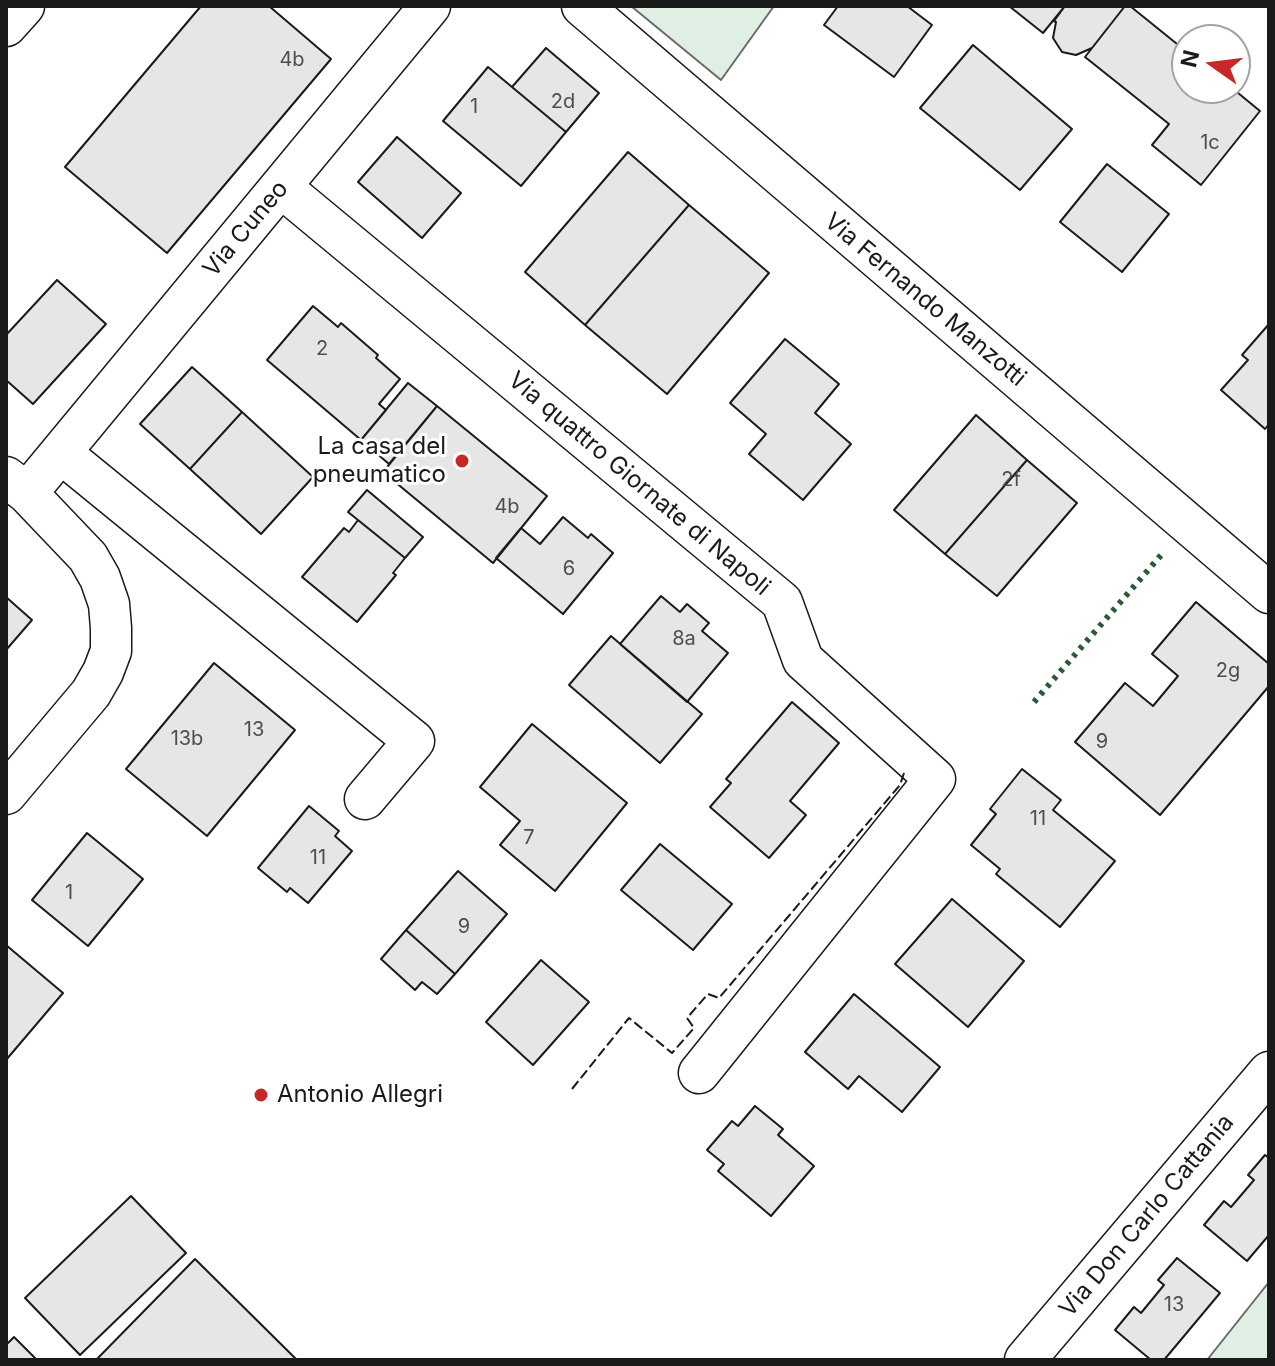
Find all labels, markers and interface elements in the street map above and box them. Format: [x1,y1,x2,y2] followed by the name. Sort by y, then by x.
[1171,24,1251,104] north arrow
[1175,47,1204,70] text: N
[279,48,305,72] house number: 4b
[551,90,575,114] house number: 2d
[470,95,478,119] house number: 1
[1200,131,1220,155] house number: 1c
[197,175,295,283] street label: Via Cuneo
[818,207,1032,393] street label: Via Fernando Manzotti
[316,337,328,361] house number: 2
[502,366,776,602] street label: Via quattro Giornate di Napoli
[313,433,446,489] place label: La casa del pneumatico
[453,452,471,470] marker: La casa del pneumatico
[1001,468,1021,492] house number: 2f
[494,495,520,519] house number: 4b
[563,557,575,581] house number: 6
[672,627,696,651] house number: 8a
[1216,659,1240,683] house number: 2g
[244,718,264,742] house number: 13
[171,727,203,751] house number: 13b
[1096,730,1108,754] house number: 9
[1030,807,1046,831] house number: 11
[523,826,535,850] house number: 7
[310,846,326,870] house number: 11
[65,881,73,905] house number: 1
[458,915,470,939] house number: 9
[277,1081,443,1109] place label: Antonio Allegri
[252,1086,270,1104] marker: Antonio Allegri
[1054,1109,1240,1323] street label: Via Don Carlo Cattania
[1164,1293,1184,1317] house number: 13

